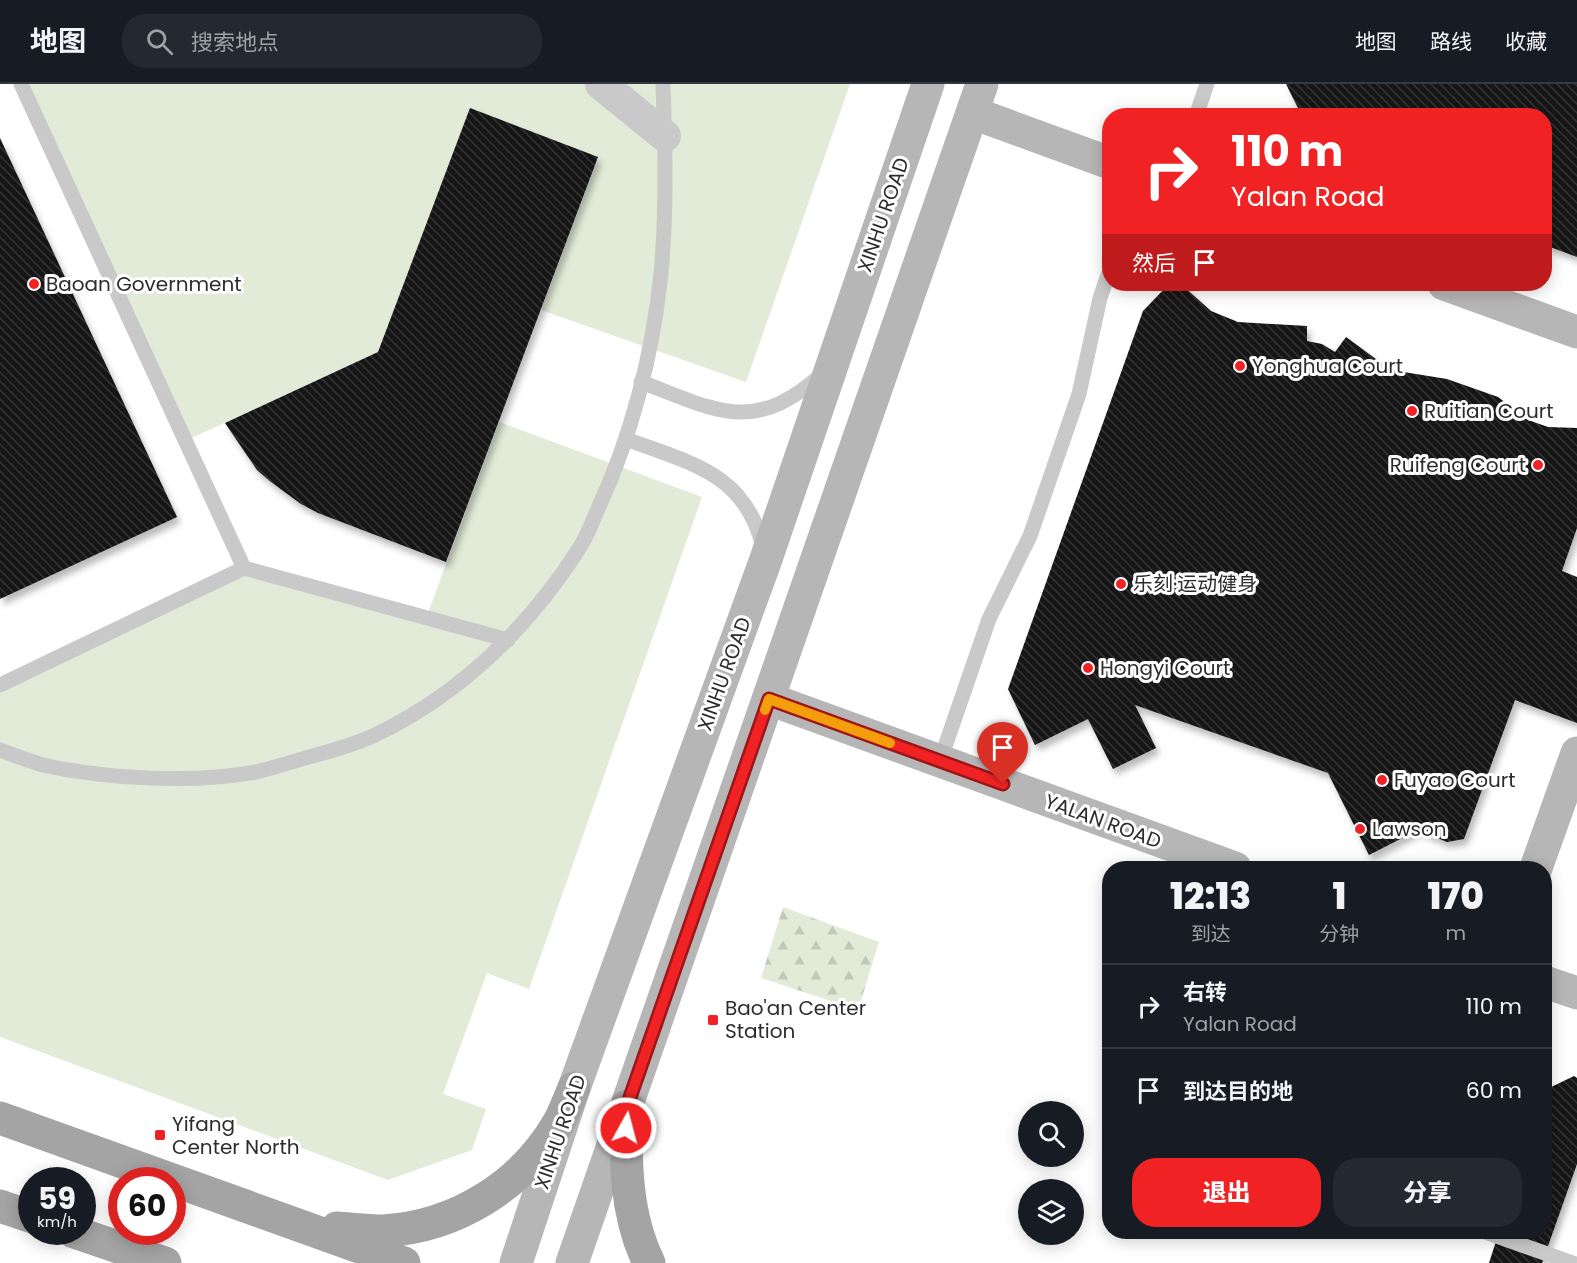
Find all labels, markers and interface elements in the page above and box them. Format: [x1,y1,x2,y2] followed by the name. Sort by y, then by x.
[122,14,542,68] search box
[30,22,86,61] text: 地图
[143,25,176,58] icon: search
[191,27,279,58] text: 搜索地点
[1355,27,1397,56] text: 地图
[1430,27,1472,56] text: 路线
[1505,27,1547,56] text: 收藏
[1231,122,1343,181] text: 110 m
[1132,132,1210,210] icon: right
[850,154,916,276] street label: XINHU ROAD
[1231,178,1385,215] text: Yalan Road
[1188,246,1221,279] icon: arrive
[1132,248,1176,279] text: 然后
[46,270,242,298] place label: Baoan Government
[27,277,41,291] marker: Baoan Government
[1252,352,1403,380] place label: Yonghua Court
[1233,359,1247,373] marker: Yonghua Court
[1424,397,1554,425] place label: Ruitian Court
[1405,404,1419,418] marker: Ruitian Court
[1390,451,1526,479] place label: Ruifeng Court
[1531,458,1545,472] marker: Ruifeng Court
[1133,570,1257,598] place label: 乐刻·运动健身
[1114,577,1128,591] marker: 乐刻·运动健身
[690,613,758,735] street label: XINHU ROAD
[1100,654,1230,682] place label: Hongyi Court
[1081,661,1095,675] marker: Hongyi Court
[977,722,1028,784] pin
[986,731,1019,764] icon: arrive
[1394,766,1516,794] place label: Fuyao Court
[1375,773,1389,787] marker: Fuyao Court
[1041,787,1165,855] street label: YALAN ROAD
[1372,815,1447,843] place label: Lawson
[1353,822,1367,836] marker: Lawson
[1170,871,1251,922] text: 12:13
[1332,871,1346,922] text: 1
[1427,871,1484,922] text: 170
[1445,919,1466,947] text: m
[1191,920,1231,948] text: 到达
[1319,920,1359,948] text: 分钟
[1183,977,1227,1008] text: 右转
[1132,990,1165,1023] icon: right
[1466,991,1522,1022] text: 110 m
[725,994,866,1045] place label: Bao'an Center Station
[1183,1010,1297,1038] text: Yalan Road
[706,1013,720,1027] marker: Bao'an Center Station
[527,1071,593,1193] street label: XINHU ROAD
[1132,1074,1165,1107] icon: arrive
[1466,1075,1522,1106] text: 60 m
[1183,1076,1293,1107] text: 到达目的地
[594,1096,658,1160] position arrow
[1018,1101,1084,1245] map controls
[1018,1101,1084,1167] button: search
[172,1110,300,1161] place label: Yifang Center North
[153,1128,167,1142] marker: Yifang Center North
[1132,1158,1321,1227] button: 退出
[1333,1158,1522,1227] button: 分享
[108,1167,186,1245] speed limit sign: 60
[38,1177,76,1220] text: 59
[1018,1179,1084,1245] button: layers
[37,1211,77,1232] text: km/h

